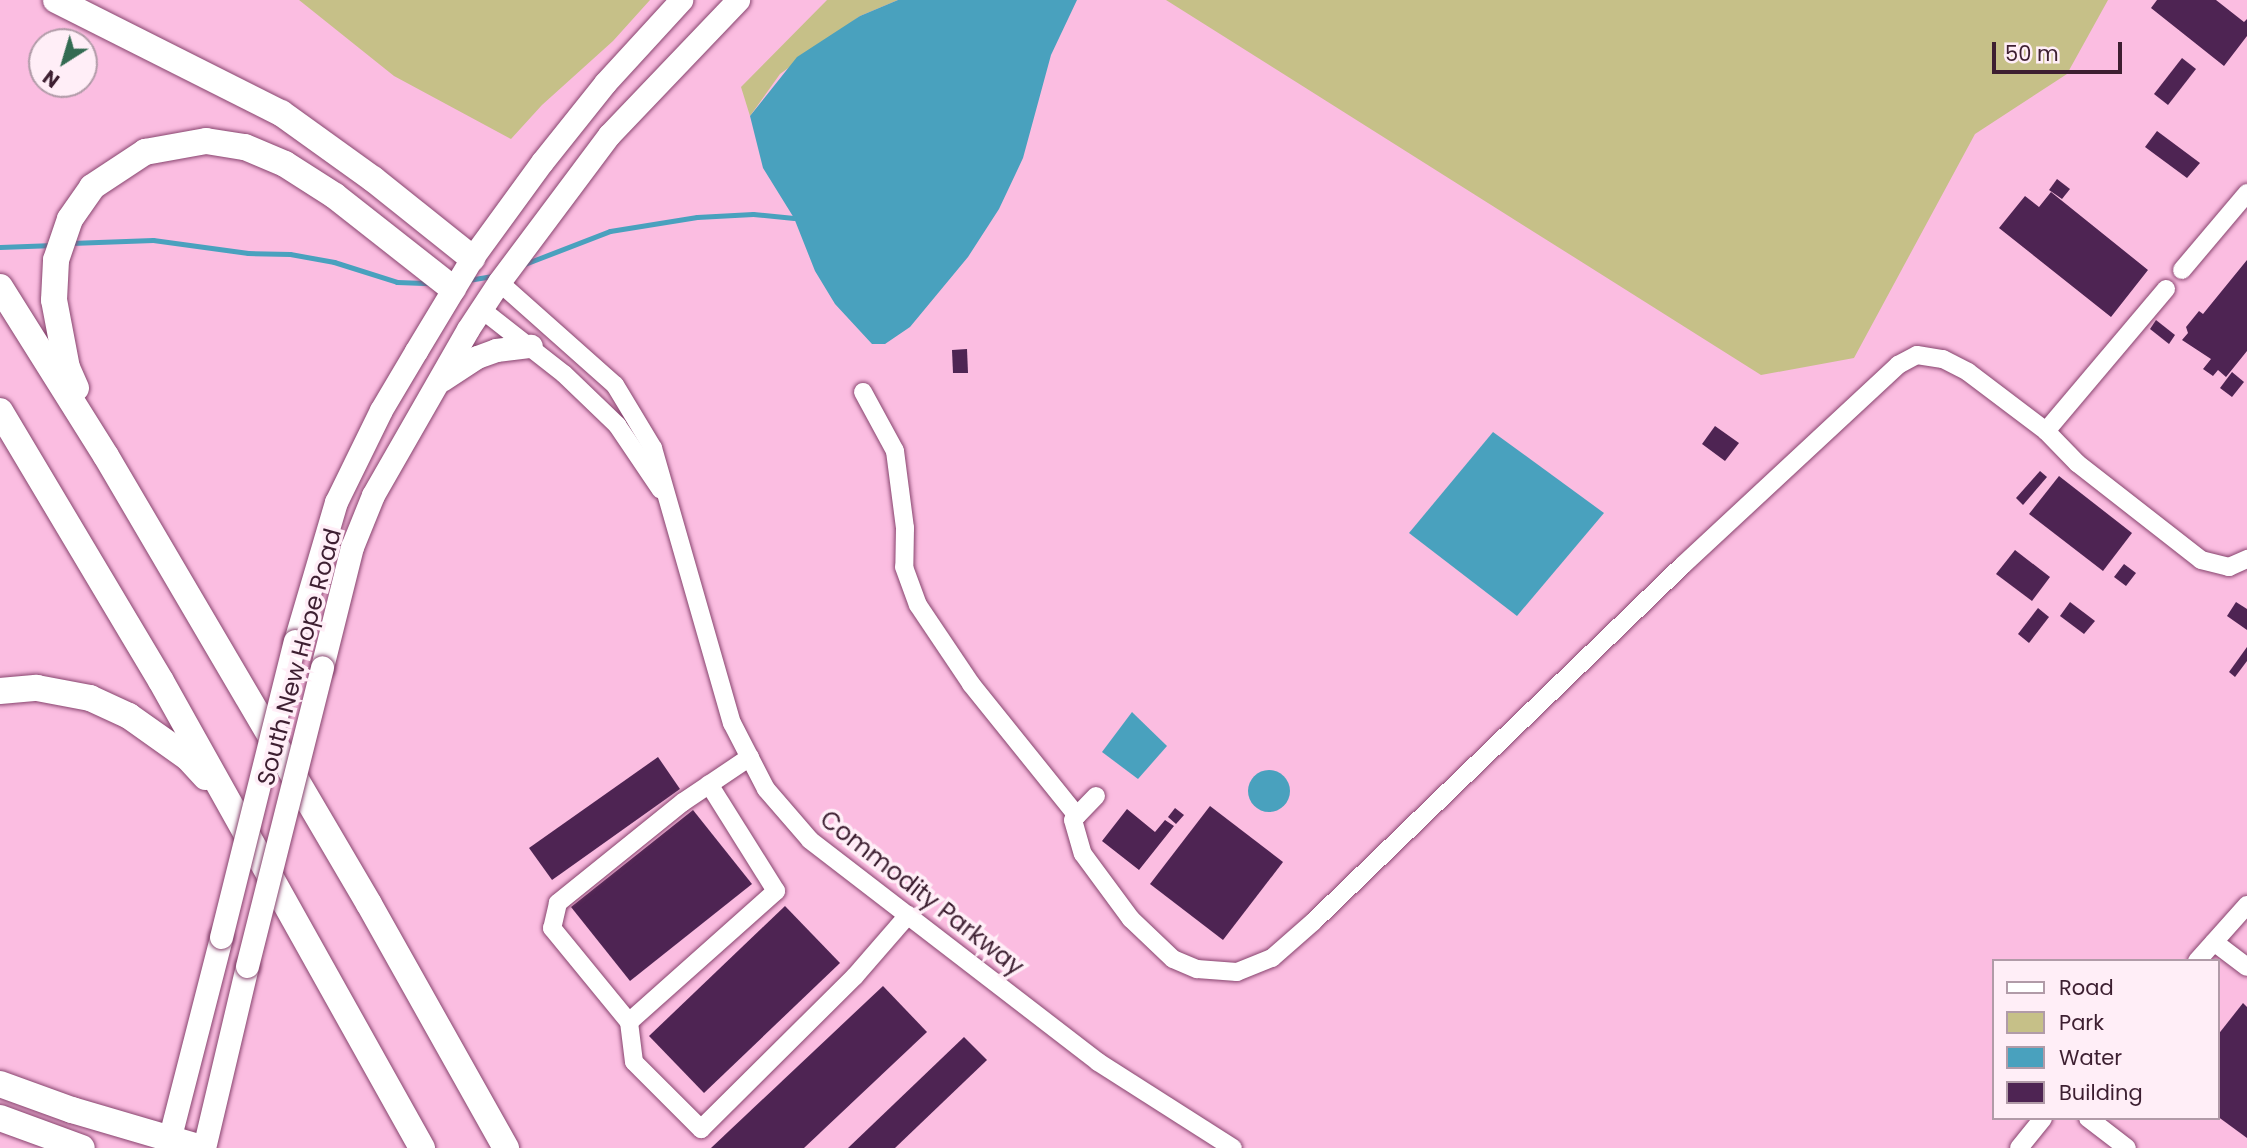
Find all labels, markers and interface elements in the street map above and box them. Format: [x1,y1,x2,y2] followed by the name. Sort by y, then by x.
[28,28,98,98] north arrow
[1995,28,2124,72] scale bar
[2005,39,2059,68] text: 50 m
[37,63,65,94] text: N
[251,525,347,789] street label: South New Hope Road
[815,805,1029,981] street label: Commodity Parkway
[1992,959,2219,1120] legend
[2059,973,2114,1002] text: Road
[2059,1008,2104,1037] text: Park
[2059,1043,2122,1072] text: Water
[2059,1078,2143,1107] text: Building

